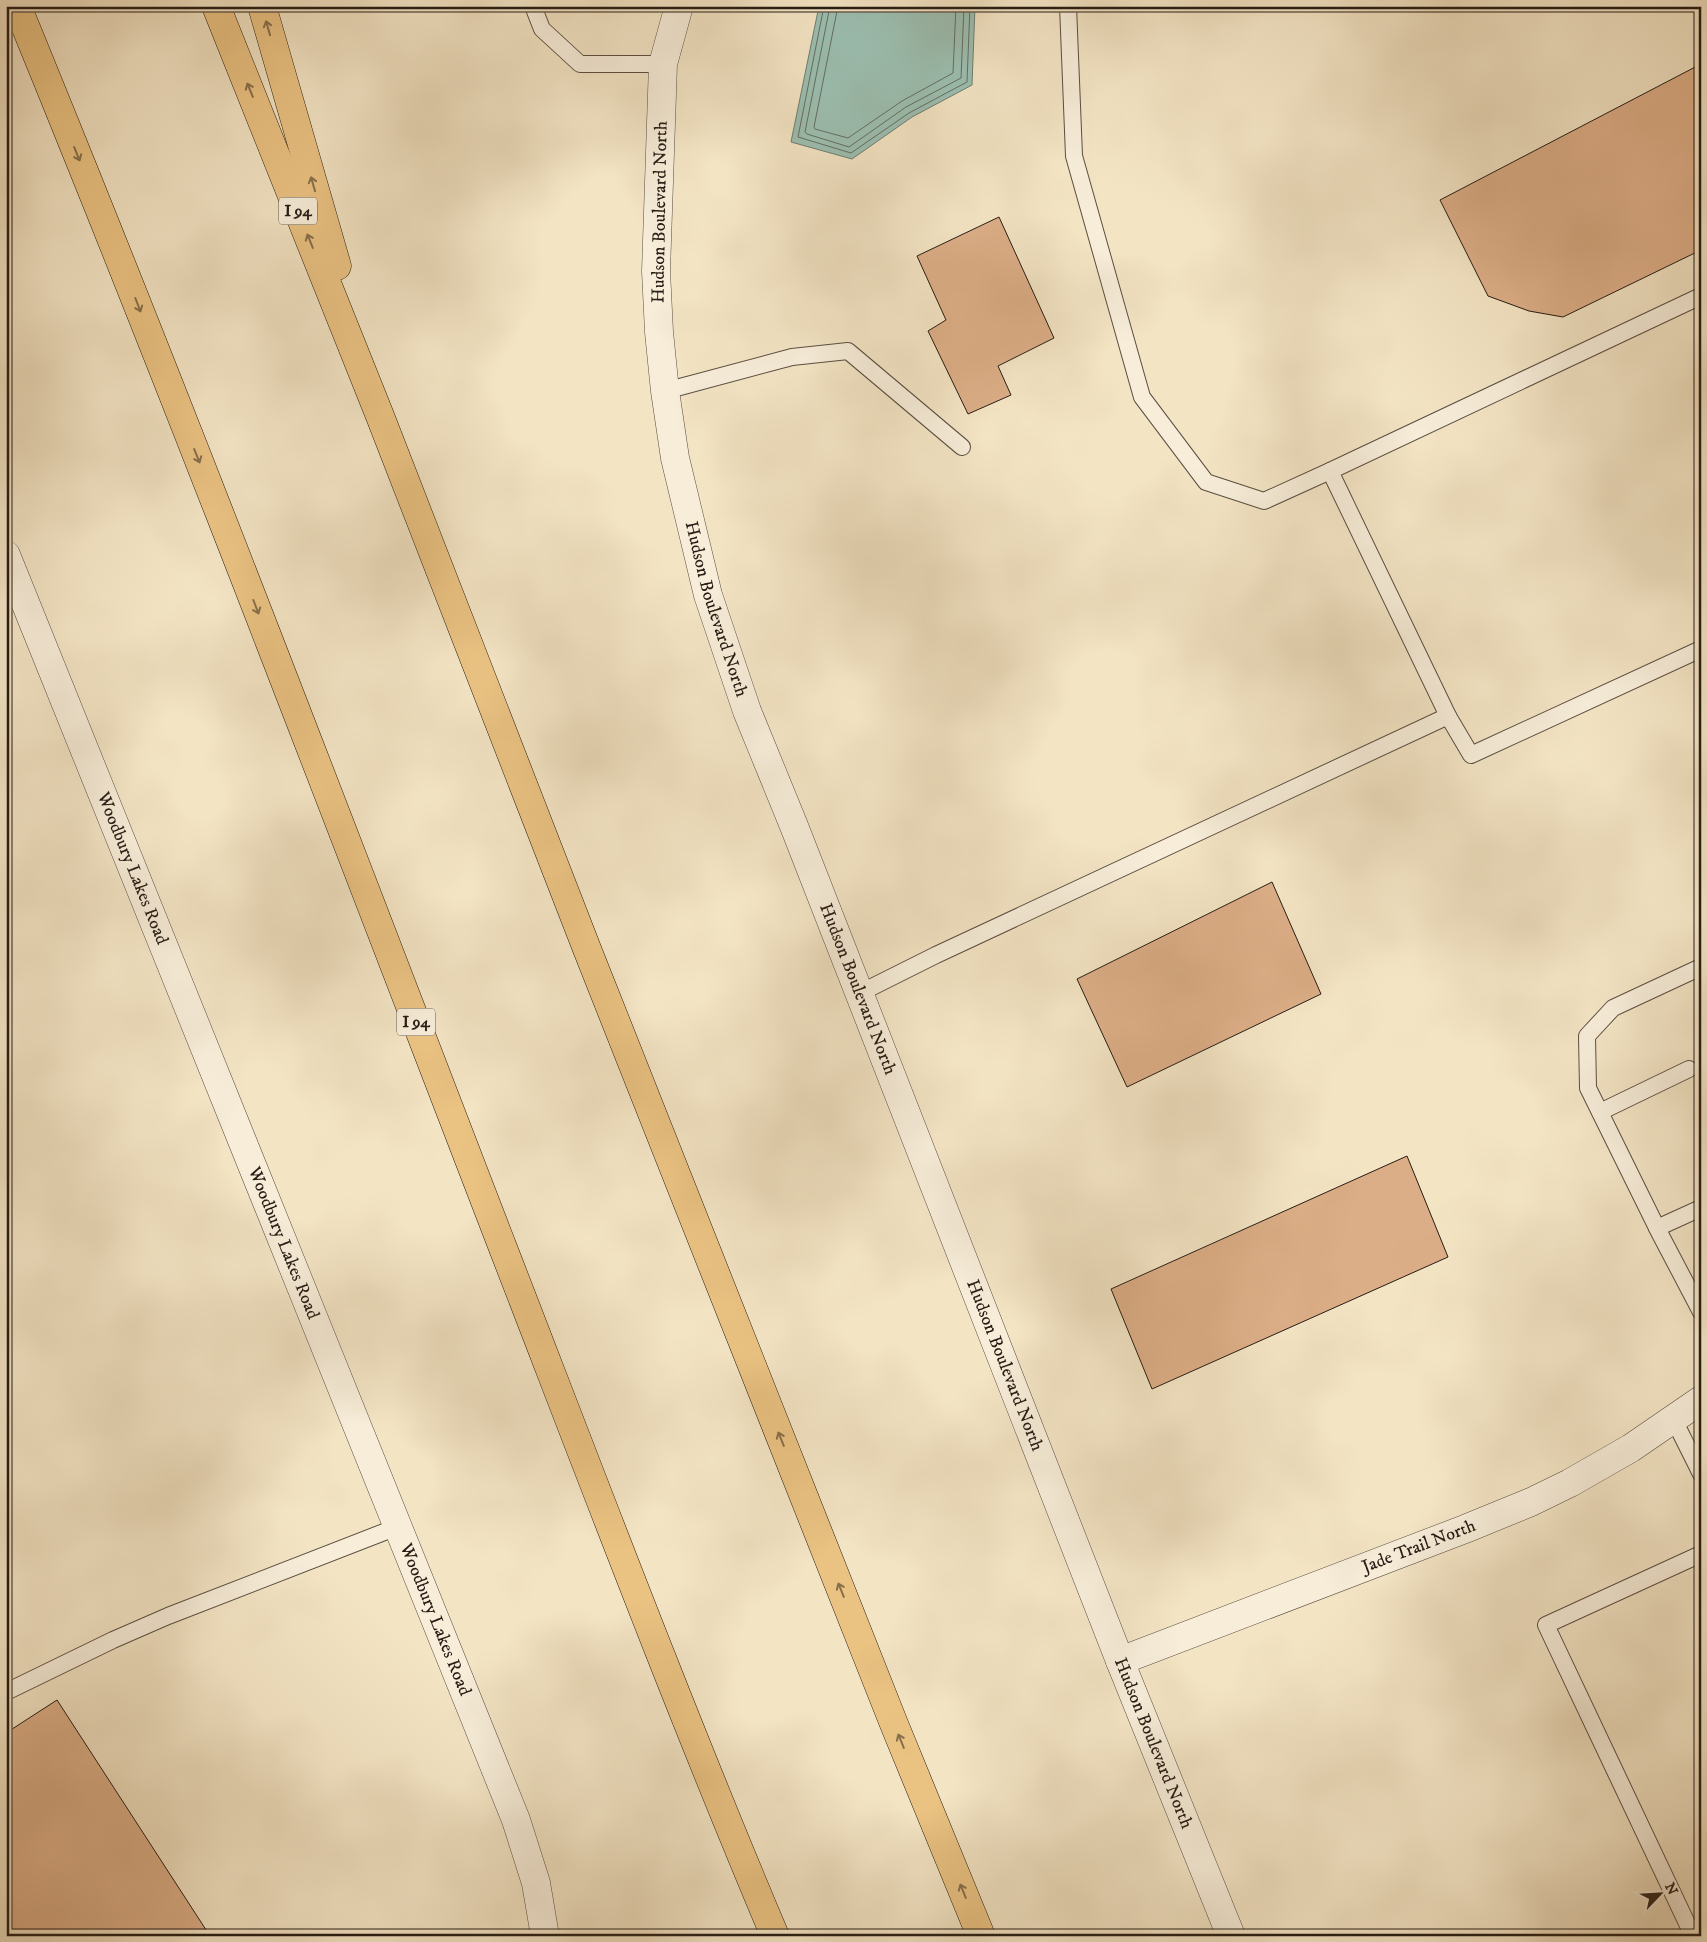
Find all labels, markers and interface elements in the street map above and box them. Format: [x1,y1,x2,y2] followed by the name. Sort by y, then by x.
[263,20,272,36] one-way arrow
[244,83,254,98] one-way arrow
[647,120,673,303] street label: Hudson Boulevard North
[73,146,83,161] one-way arrow
[308,177,318,193] one-way arrow
[279,198,317,225] road number: I 94
[305,234,314,249] one-way arrow
[134,297,143,312] one-way arrow
[192,448,202,463] one-way arrow
[680,519,753,700] street label: Hudson Boulevard North
[252,599,261,614] one-way arrow
[91,788,173,948] street label: Woodbury Lakes Road
[814,900,901,1079] street label: Hudson Boulevard North
[397,1009,435,1036] road number: I 94
[243,1163,324,1323] street label: Woodbury Lakes Road
[961,1276,1048,1455] street label: Hudson Boulevard North
[775,1431,784,1446] one-way arrow
[1357,1515,1479,1579] street label: Jade Trail North
[394,1539,476,1699] street label: Woodbury Lakes Road
[835,1582,844,1597] one-way arrow
[1109,1655,1198,1832] street label: Hudson Boulevard North
[895,1733,904,1748] one-way arrow
[1634,1870,1684,1920] north arrow
[1660,1880,1682,1898] text: N
[957,1884,967,1899] one-way arrow

